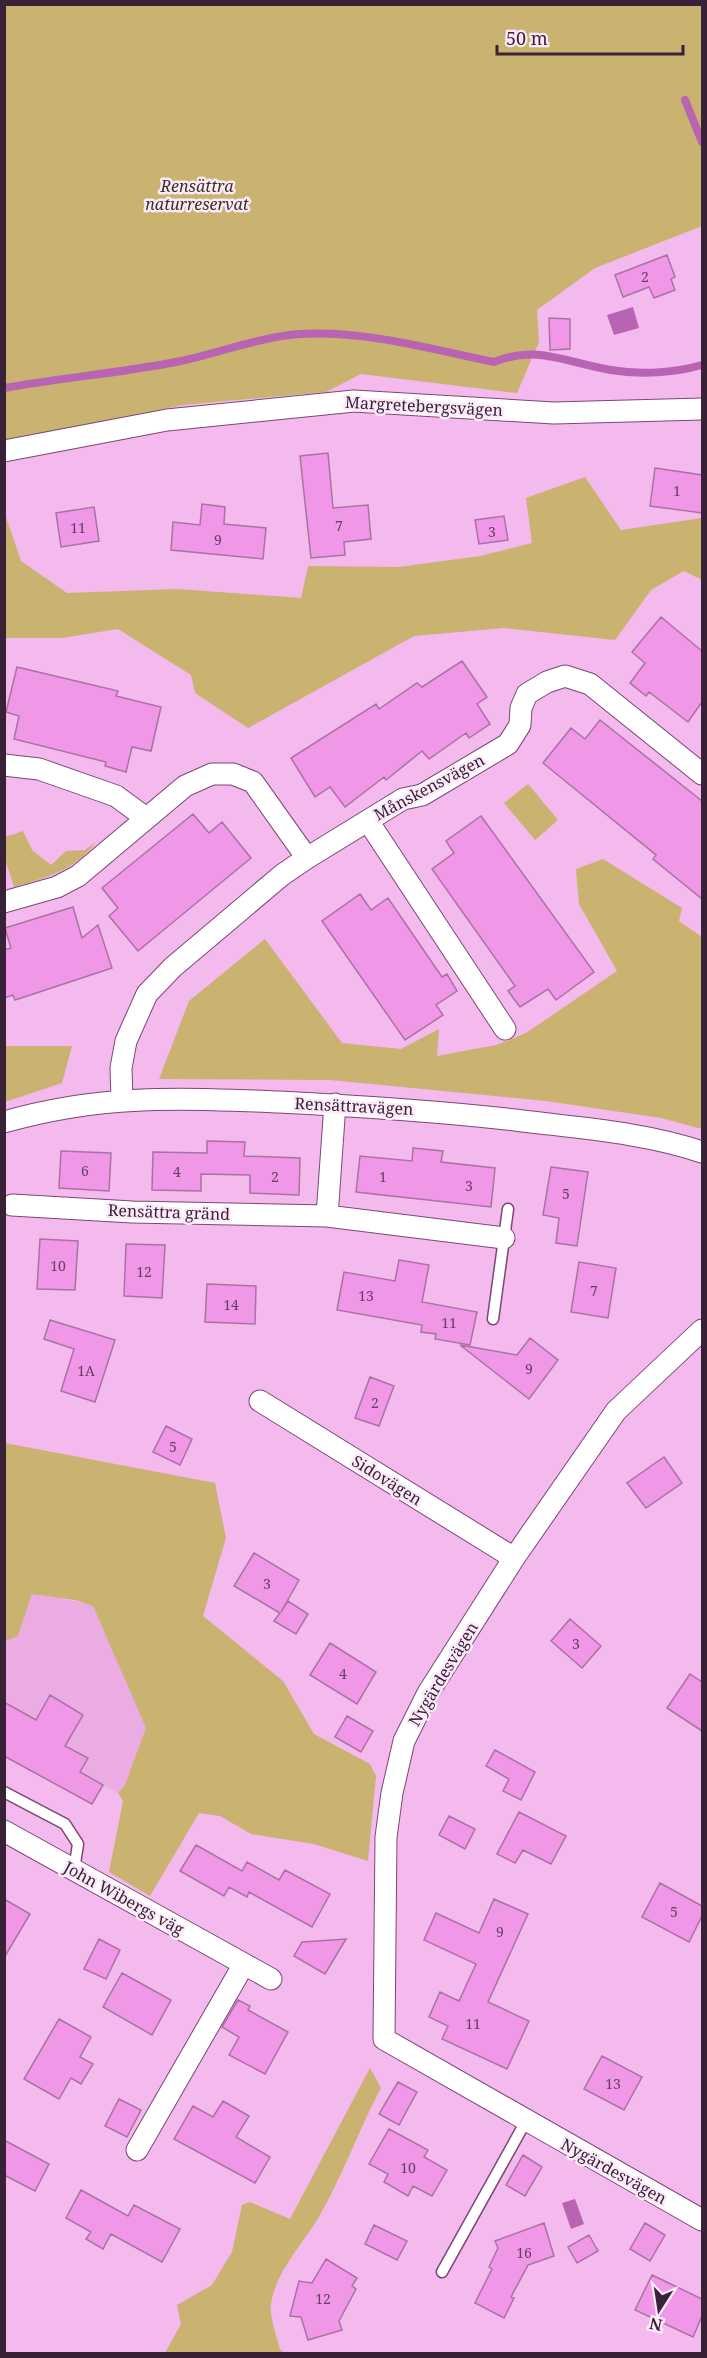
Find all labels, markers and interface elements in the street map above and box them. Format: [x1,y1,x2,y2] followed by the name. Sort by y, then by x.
[497,18,683,56] scale bar
[506,26,548,50] text: 50 m
[145,175,249,215] park label: Rensättra naturreservat
[641,267,649,286] house number: 2
[345,391,503,421] street label: Margretebergsvägen
[673,481,681,500] house number: 1
[335,516,343,535] house number: 7
[70,518,86,537] house number: 11
[488,522,496,541] house number: 3
[214,530,222,549] house number: 9
[370,749,488,825] street label: Månskensvägen
[294,1092,414,1120] street label: Rensättravägen
[81,1161,89,1180] house number: 6
[173,1162,181,1181] house number: 4
[271,1167,279,1186] house number: 2
[379,1167,387,1186] house number: 1
[465,1176,473,1195] house number: 3
[562,1184,570,1203] house number: 5
[108,1199,231,1225] street label: Rensättra gränd
[50,1256,66,1275] house number: 10
[136,1262,152,1281] house number: 12
[590,1281,598,1300] house number: 7
[358,1286,374,1305] house number: 13
[223,1295,239,1314] house number: 14
[441,1313,457,1332] house number: 11
[525,1359,533,1378] house number: 9
[77,1361,95,1380] house number: 1A
[371,1393,379,1412] house number: 2
[169,1437,177,1456] house number: 5
[348,1450,426,1510] street label: Sidovägen
[263,1574,271,1593] house number: 3
[403,1618,483,1730] street label: Nygärdesvägen
[572,1634,580,1653] house number: 3
[339,1664,347,1683] house number: 4
[59,1855,188,1940] street label: John Wibergs väg
[670,1902,678,1921] house number: 5
[496,1922,504,1941] house number: 9
[465,2014,481,2033] house number: 11
[605,2074,621,2093] house number: 13
[557,2133,671,2209] street label: Nygärdesvägen
[400,2158,416,2177] house number: 10
[516,2243,532,2262] house number: 16
[629,2280,689,2340] north arrow
[315,2289,331,2308] house number: 12
[647,2313,664,2337] text: N

